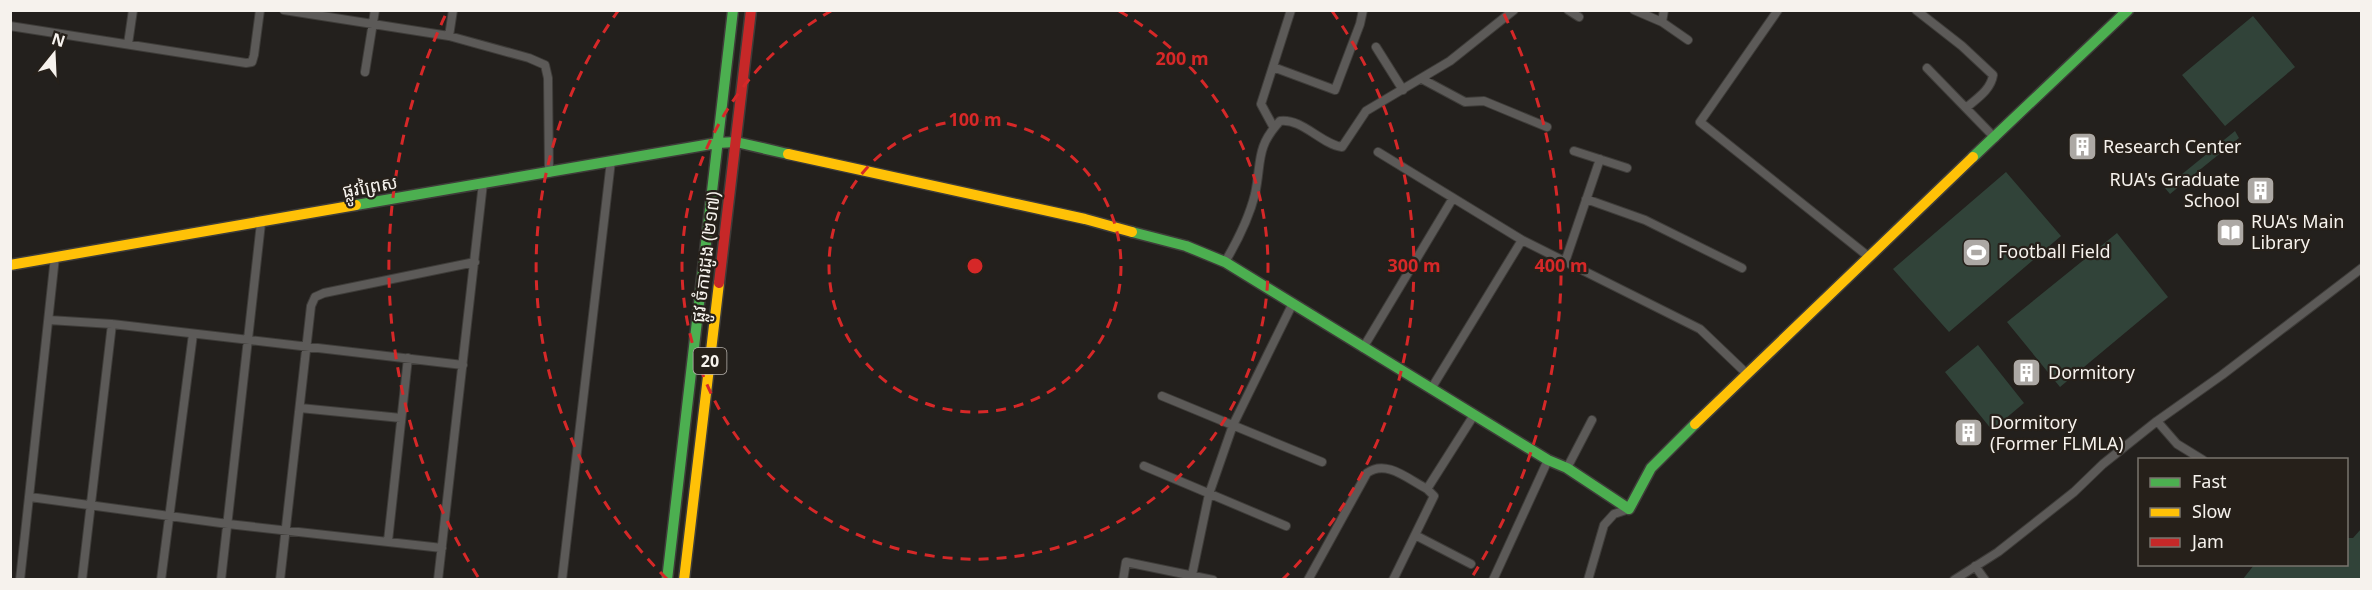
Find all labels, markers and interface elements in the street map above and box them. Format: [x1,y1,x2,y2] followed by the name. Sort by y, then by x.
[24,24,84,84] north arrow
[49,27,68,52] text: N
[1155,46,1209,70] text: 200 m
[948,107,1002,131] text: 100 m
[2066,131,2098,163] building icon: Research Center
[2103,134,2242,158] place label: Research Center
[2110,167,2240,212] place label: RUA's Graduate School
[340,169,400,208] street label: ផ្លូវព្រៃស
[2245,174,2277,206] building icon: RUA's Graduate School
[685,190,730,325] street label: ផ្លូវ ចំការដូង (២១៧)
[2251,209,2344,254] place label: RUA's Main Library
[2214,216,2246,248] library icon: RUA's Main Library
[1961,236,1993,268] sports icon: Football Field
[1998,239,2111,263] place label: Football Field
[1387,253,1441,277] text: 300 m
[1534,253,1588,277] text: 400 m
[965,256,985,276] centre of rings
[694,348,726,374] road number: 20
[2011,357,2043,389] building icon: Dormitory
[2048,360,2136,384] place label: Dormitory
[1990,410,2124,455] place label: Dormitory (Former FLMLA)
[1953,417,1985,449] building icon: Dormitory (Former FLMLA)
[2138,458,2348,566] legend
[2192,469,2227,493] text: Fast
[2192,499,2231,523] text: Slow
[2190,529,2224,553] text: Jam

